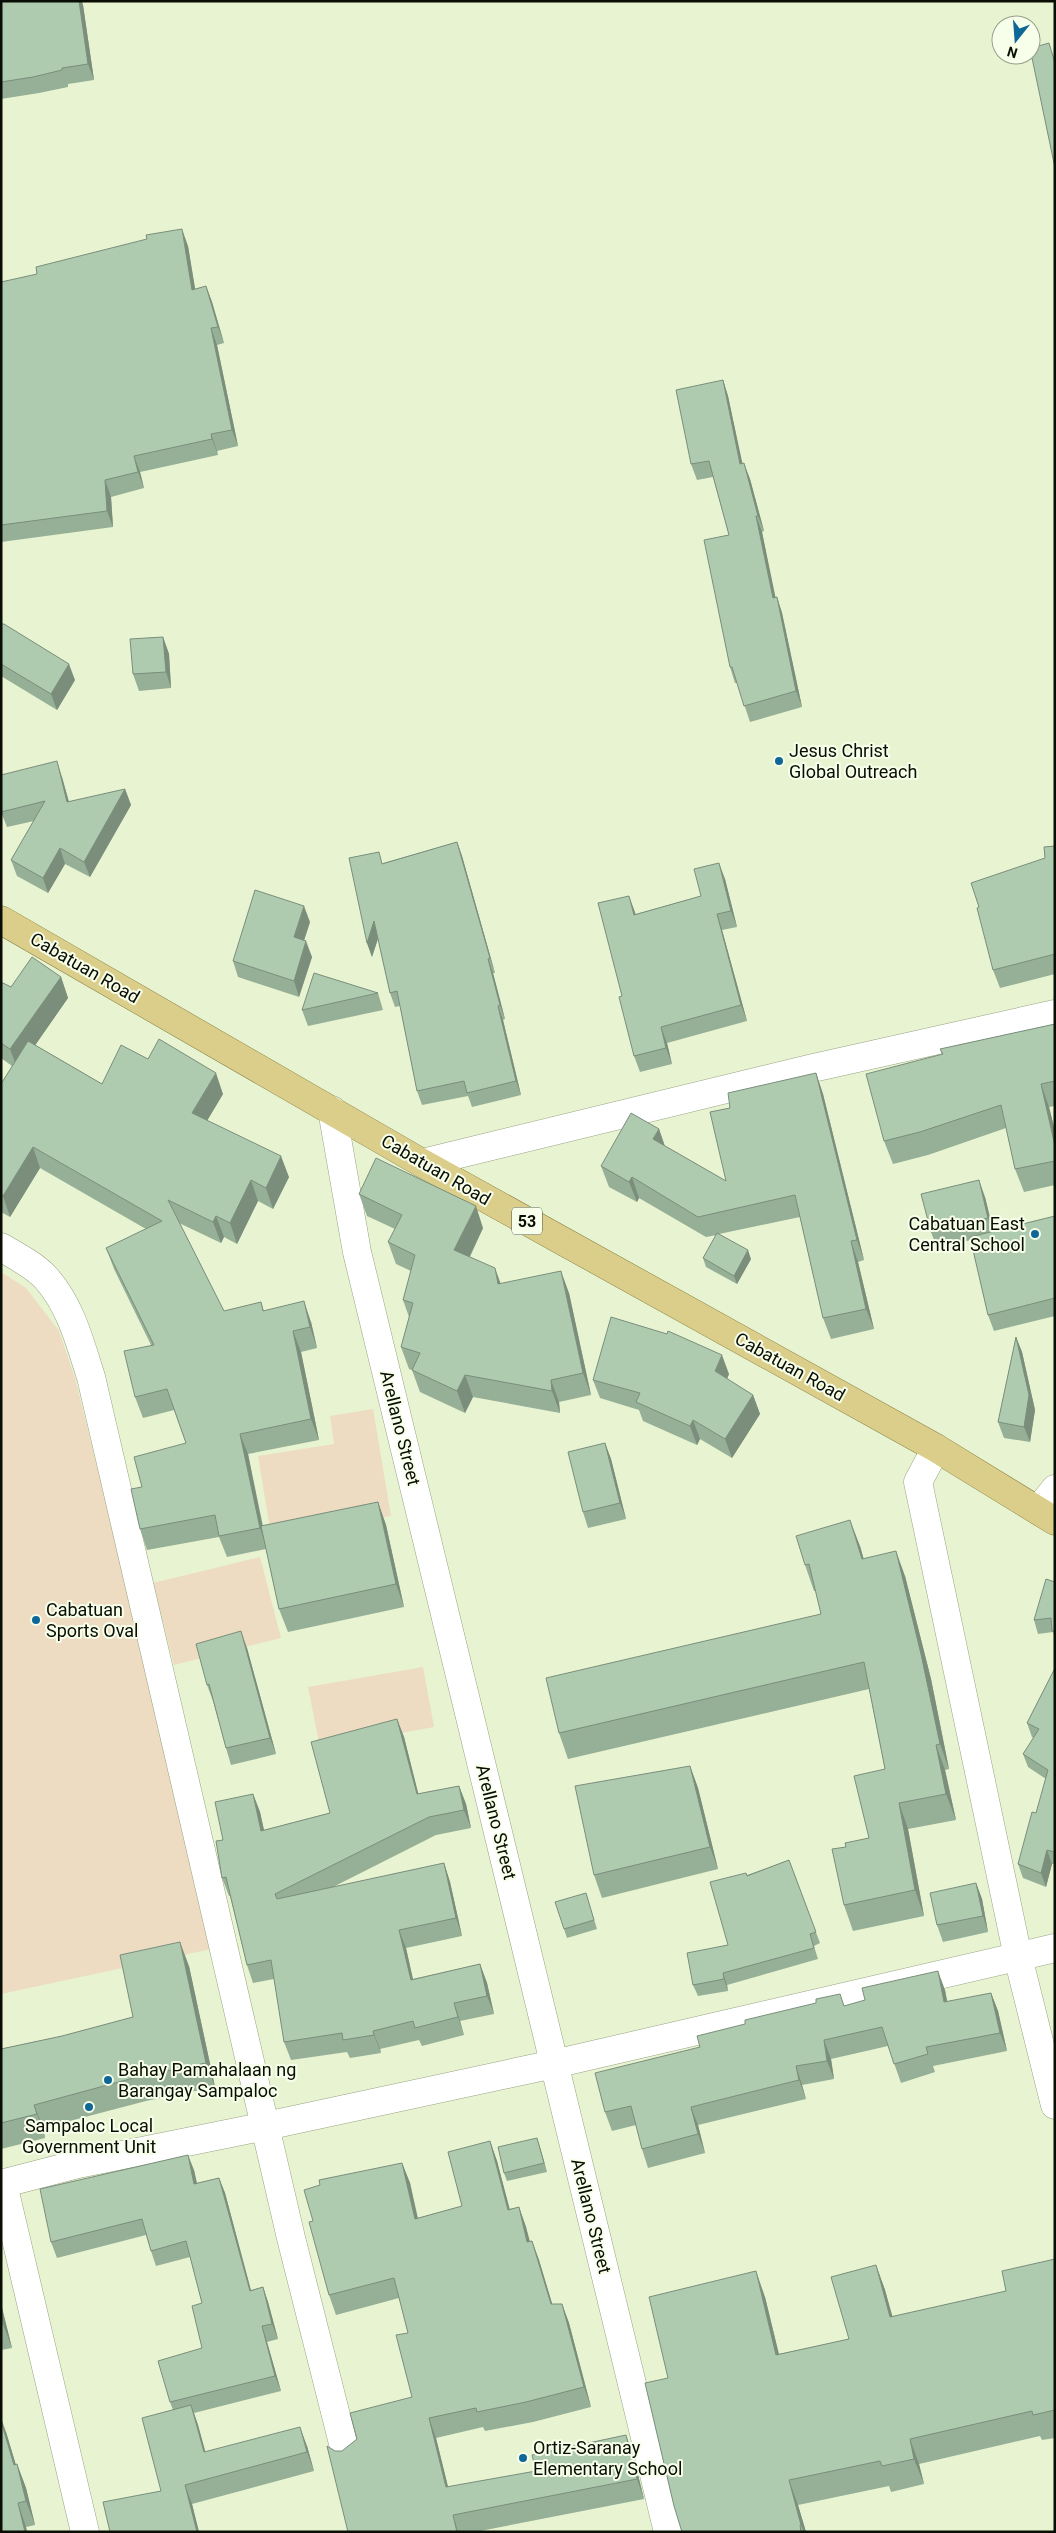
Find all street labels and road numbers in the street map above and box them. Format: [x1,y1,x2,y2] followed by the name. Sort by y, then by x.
[27,928,144,1007] street label: Cabatuan Road
[378,1130,495,1209] street label: Cabatuan Road
[512,1208,542,1234] road number: 53
[731,1328,849,1405] street label: Cabatuan Road
[376,1368,425,1488] street label: Arellano Street
[472,1762,521,1882] street label: Arellano Street
[567,2156,616,2276] street label: Arellano Street

